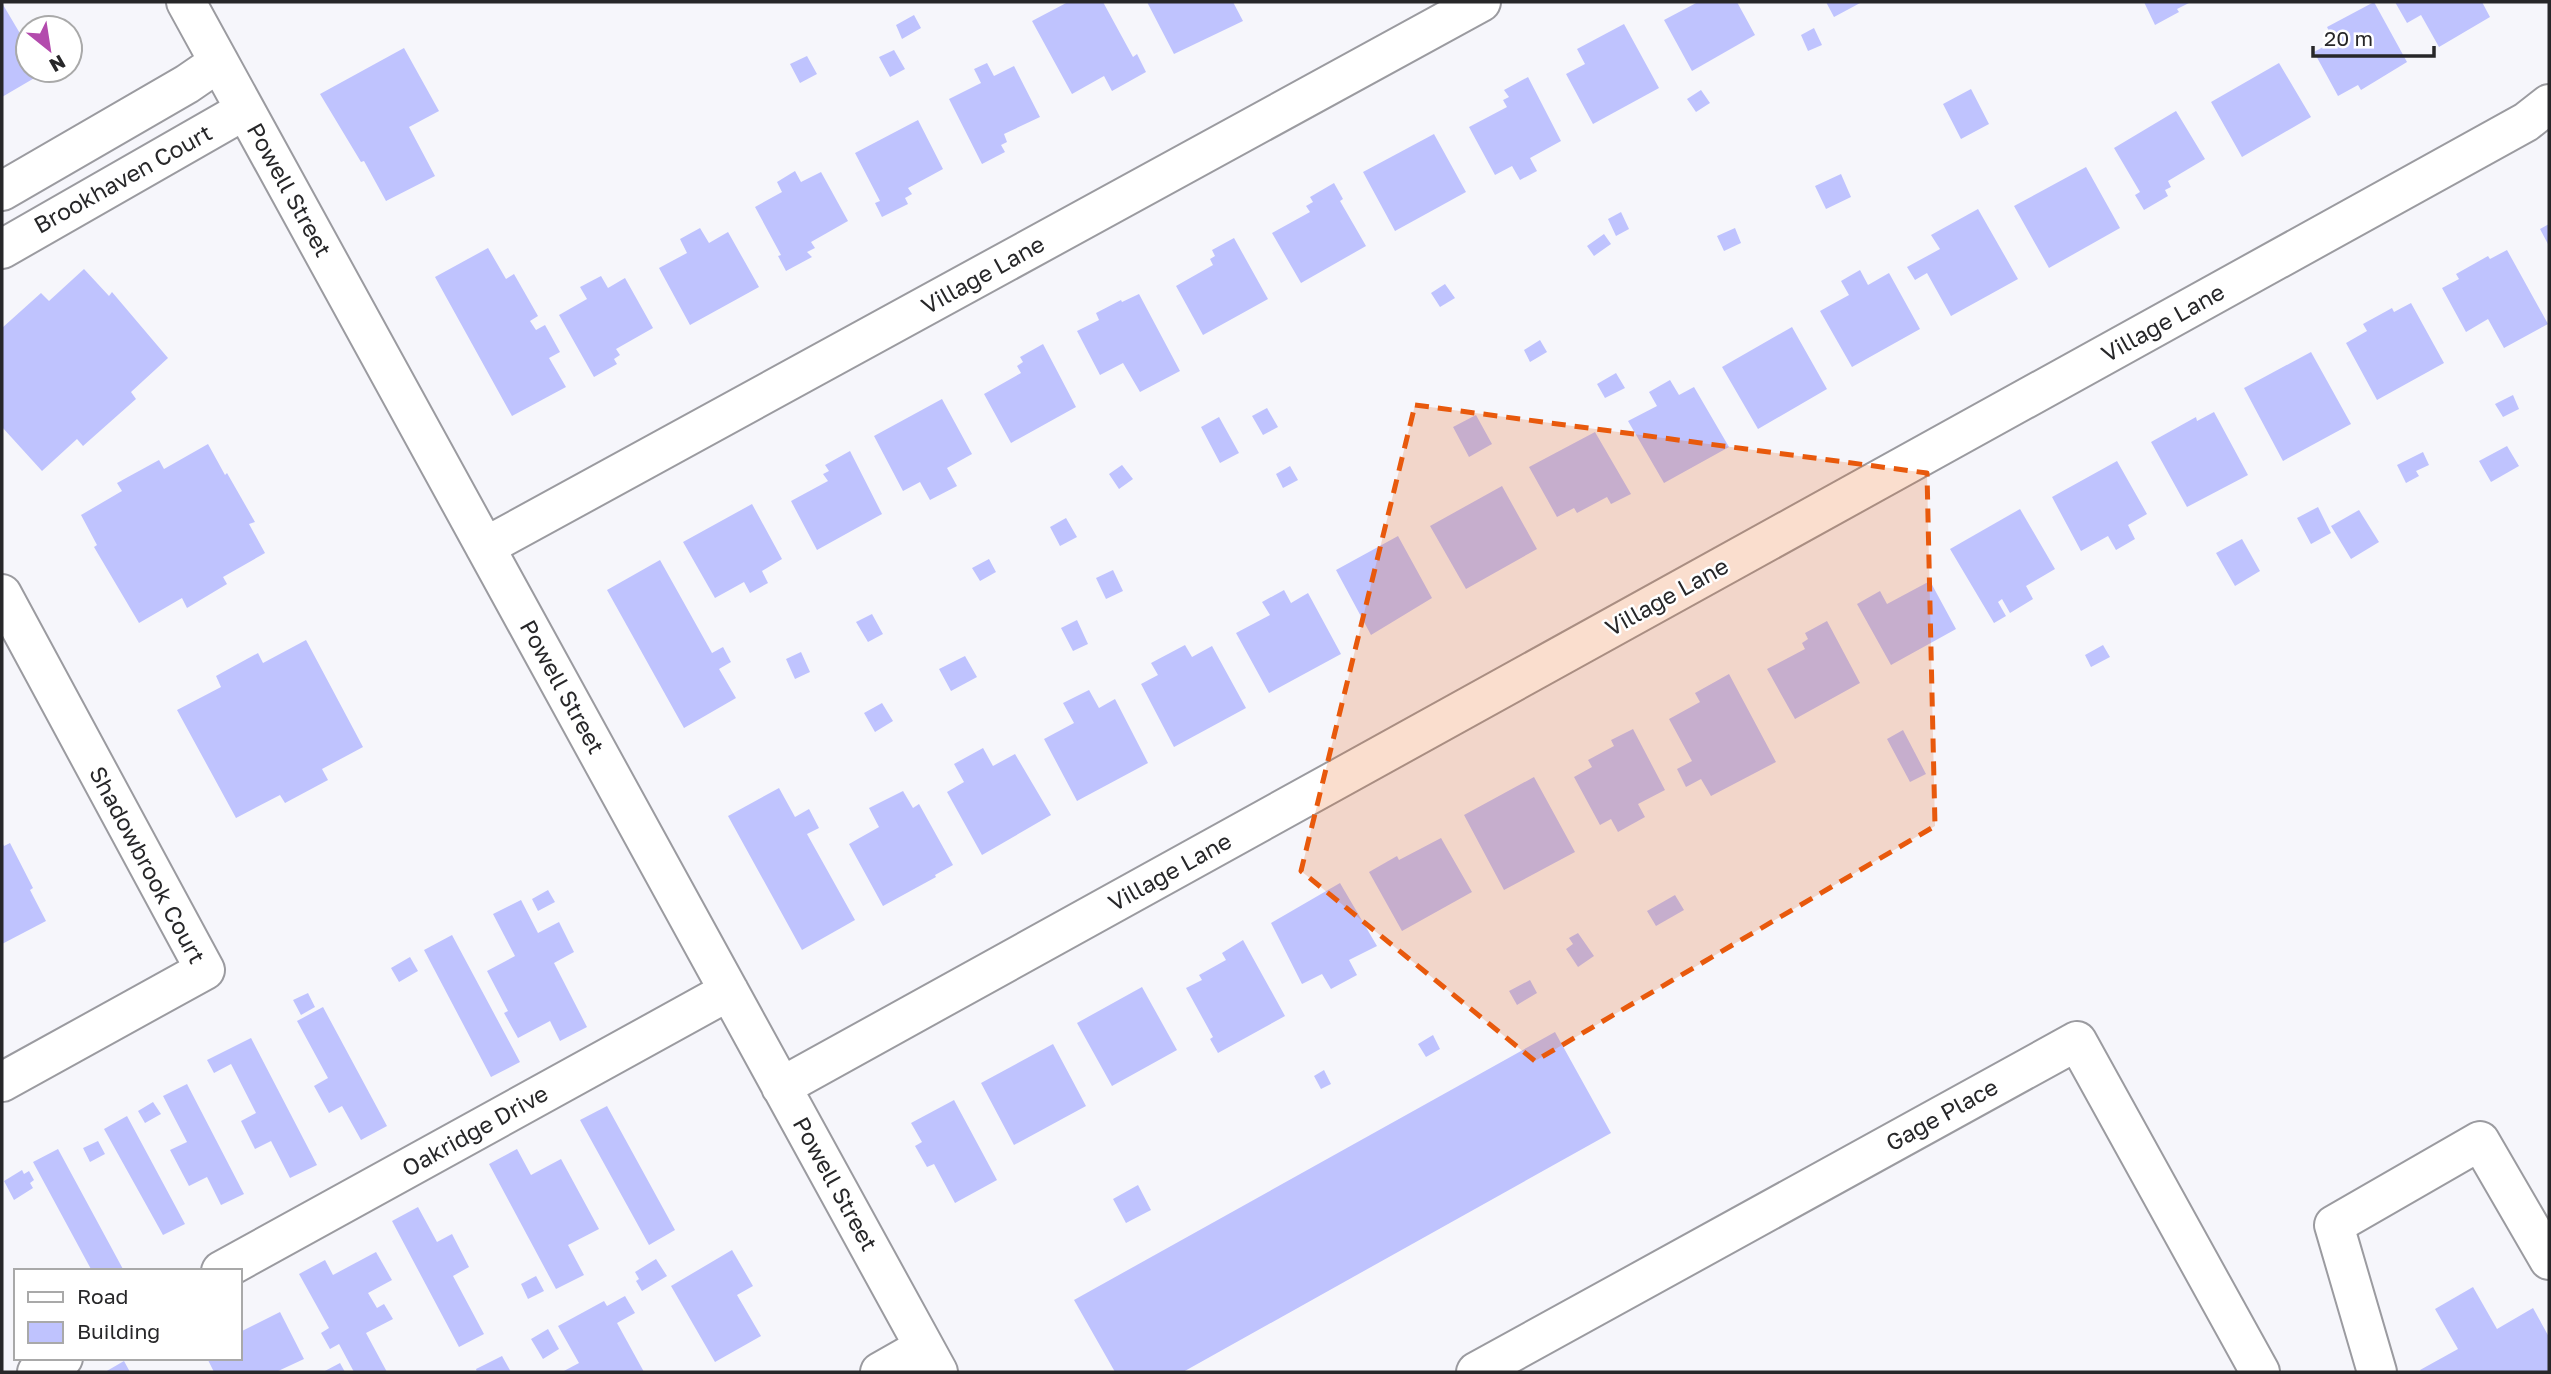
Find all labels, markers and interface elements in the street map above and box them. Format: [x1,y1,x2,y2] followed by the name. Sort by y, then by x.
[14,14,84,84] north arrow
[2313,14,2434,58] scale bar
[2324,25,2373,51] text: 20 m
[46,51,70,78] text: N
[29,118,216,239] street label: Brookhaven Court
[242,118,338,261] street label: Powell Street
[916,229,1049,319] street label: Village Lane
[2096,277,2229,367] street label: Village Lane
[1600,551,1733,641] street label: Village Lane
[515,615,611,758] street label: Powell Street
[84,761,212,968] street label: Shadowbrook Court
[1103,826,1236,916] street label: Village Lane
[1881,1072,2002,1156] street label: Gage Place
[397,1078,552,1182] street label: Oakridge Drive
[788,1112,884,1255] street label: Powell Street
[14,1269,242,1360] legend
[77,1283,128,1309] text: Road
[77,1318,160,1344] text: Building

